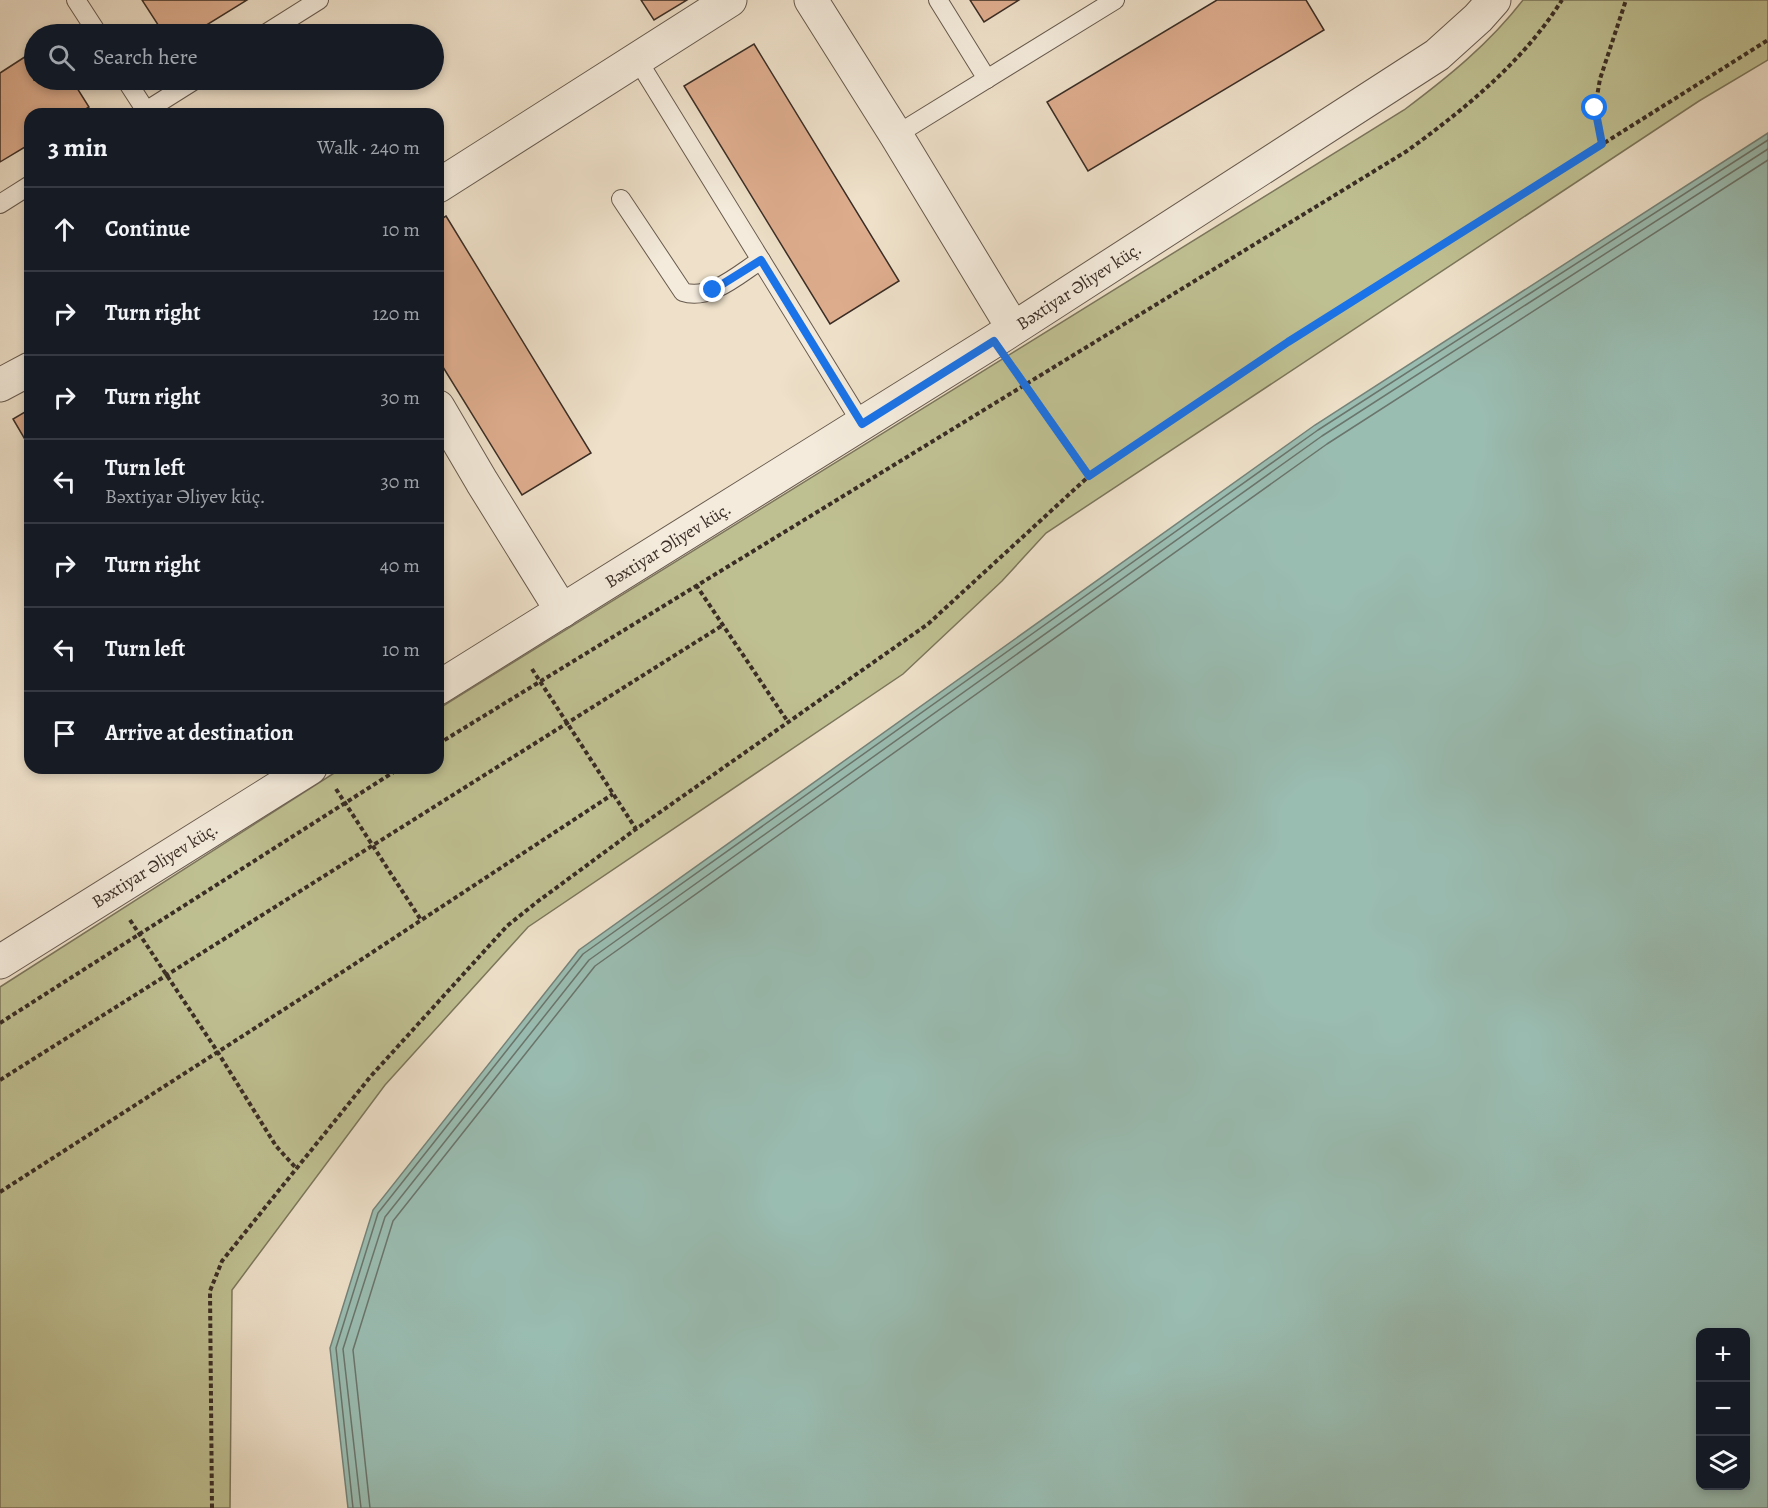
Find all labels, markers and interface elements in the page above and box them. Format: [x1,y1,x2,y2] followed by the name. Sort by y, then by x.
[24,24,444,90] search box
[45,41,78,74] icon: search
[93,42,198,72] text: Search here
[1581,94,1607,120] route start
[48,130,108,165] text: 3 min
[317,134,420,161] text: Walk · 240 m
[48,213,81,246] icon: ahead
[105,214,190,244] text: Continue
[382,216,420,243] text: 10 m
[1012,237,1146,335] street label: Bəxtiyar Əliyev küç.
[699,276,725,302] route end
[48,297,81,330] icon: right
[105,298,201,328] text: Turn right
[372,300,420,327] text: 120 m
[48,381,81,414] icon: right
[105,382,201,412] text: Turn right
[380,384,420,411] text: 30 m
[105,453,185,483] text: Turn left
[48,465,81,498] icon: left
[380,468,420,495] text: 30 m
[105,483,266,510] text: Bəxtiyar Əliyev küç.
[600,496,736,594] street label: Bəxtiyar Əliyev küç.
[48,549,81,582] icon: right
[105,550,201,580] text: Turn right
[380,552,420,579] text: 40 m
[48,633,81,666] icon: left
[105,634,185,664] text: Turn left
[382,636,420,663] text: 10 m
[48,717,81,750] icon: arrive
[105,718,294,748] text: Arrive at destination
[87,816,223,914] street label: Bəxtiyar Əliyev küç.
[1696,1328,1750,1490] map controls
[1696,1328,1750,1382] button: +
[1696,1382,1750,1436] button: −
[1696,1436,1750,1490] button: layers

